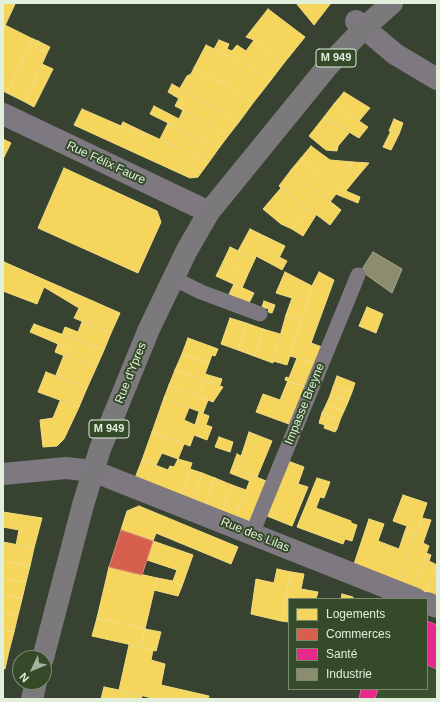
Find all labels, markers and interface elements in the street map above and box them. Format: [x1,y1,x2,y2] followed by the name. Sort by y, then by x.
[316,49,356,67] road number: M 949
[64,138,148,188] street label: Rue Félix Faure
[112,340,150,406] street label: Rue d'Ypres
[282,361,328,447] street label: Impasse Breyne
[89,420,129,438] road number: M 949
[219,515,291,555] street label: Rue des Lilas
[288,598,428,690] legend
[326,607,385,621] text: Logements
[326,627,391,641] text: Commerces
[326,647,357,661] text: Santé
[12,650,52,690] north arrow
[326,667,372,681] text: Industrie
[17,671,31,685] text: N

